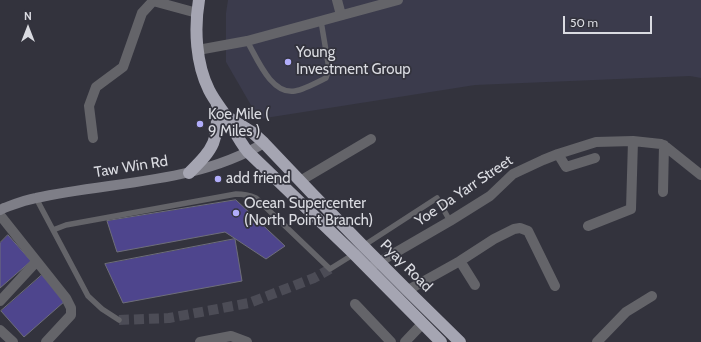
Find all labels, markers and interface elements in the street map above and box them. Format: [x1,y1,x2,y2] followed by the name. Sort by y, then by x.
[8,8,48,48] north arrow
[565,8,654,34] scale bar
[24,9,32,23] text: N
[570,15,598,30] text: 50 m
[296,44,411,79] place label: Young Investment Group
[283,57,293,67] marker: Young Investment Group
[208,106,270,141] place label: Koe Mile ( 9 Miles )
[195,119,205,129] marker: Koe Mile ( 9 Miles )
[93,152,169,182] street label: Taw Win Rd
[412,152,516,230] street label: Yoe Da Yarr Street
[226,170,290,188] place label: add friend
[213,174,223,184] marker: add friend
[244,195,373,230] place label: Ocean Supercenter (North Point Branch)
[231,208,241,218] marker: Ocean Supercenter (North Point Branch)
[376,236,436,296] street label: Pyay Road

